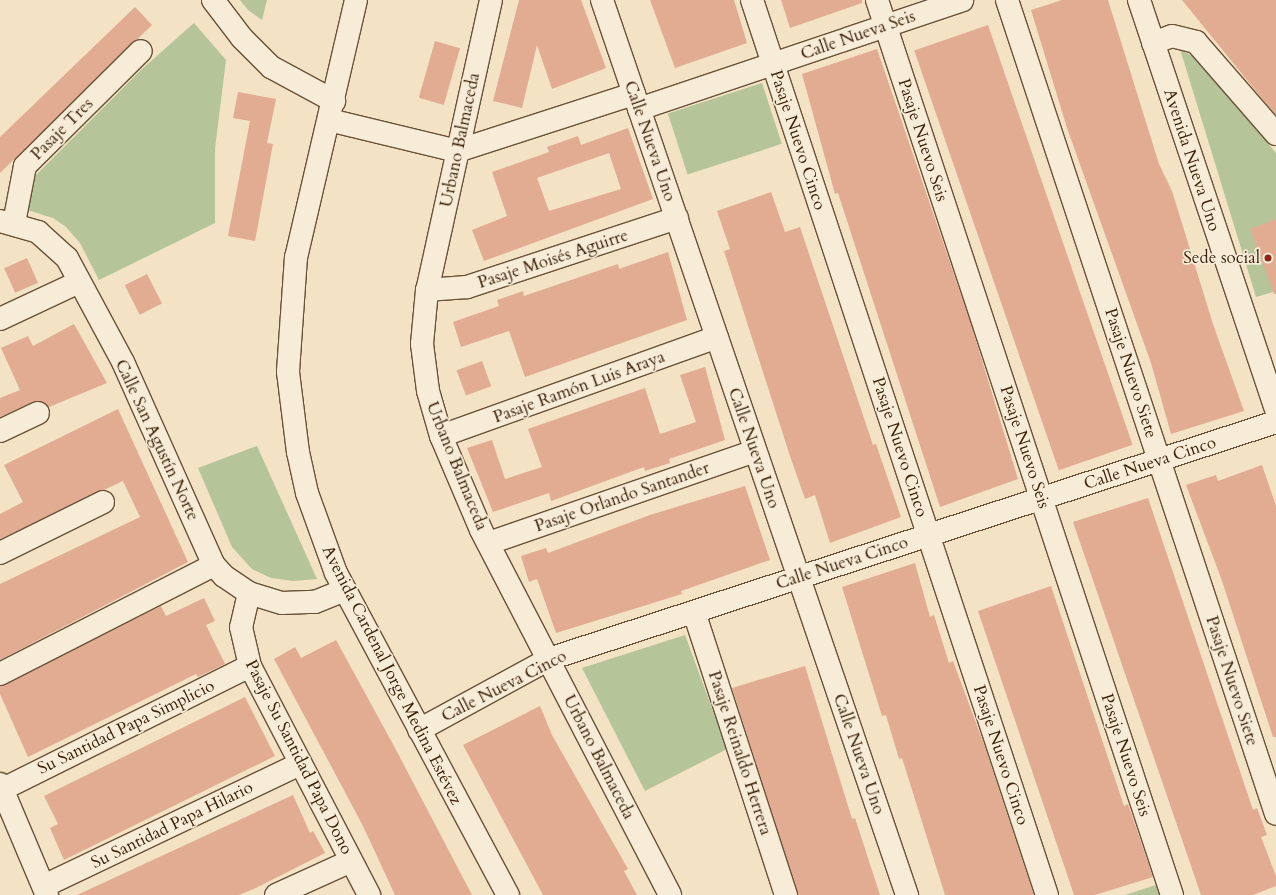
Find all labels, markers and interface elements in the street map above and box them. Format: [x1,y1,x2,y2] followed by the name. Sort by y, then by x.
[798,6,918,64] street label: Calle Nueva Seis
[766,68,830,212] street label: Pasaje Nuevo Cinco
[436,71,484,209] street label: Urbano Balmaceda
[894,76,952,204] street label: Pasaje Nuevo Seis
[620,78,680,204] street label: Calle Nueva Uno
[1159,86,1225,234] street label: Avenida Nueva Uno
[27,94,97,164] street label: Pasaje Tres
[475,225,631,293] street label: Pasaje Moisés Aguirre
[1183,248,1260,268] place label: Sede social
[1263,253,1273,263] marker: Sede social
[1100,305,1162,441] street label: Pasaje Nuevo Siete
[490,346,668,428] street label: Pasaje Ramón Luis Araya
[111,356,203,524] street label: Calle San Agustín Norte
[868,375,932,519] street label: Pasaje Nuevo Cinco
[996,383,1054,511] street label: Pasaje Nuevo Seis
[724,385,784,511] street label: Calle Nueva Uno
[422,399,492,533] street label: Urbano Balmaceda
[1081,432,1219,494] street label: Calle Nueva Cinco
[532,458,712,536] street label: Pasaje Orlando Santander
[773,532,911,594] street label: Calle Nueva Cinco
[317,542,467,808] street label: Avenida Cardenal Jorge Medina Estévez
[1201,613,1263,749] street label: Pasaje Nuevo Siete
[438,646,570,726] street label: Calle Nueva Cinco
[241,656,357,858] street label: Pasaje Su Santidad Papa Dono
[704,668,776,838] street label: Pasaje Reinaldo Herrera
[34,675,218,779] street label: Su Santidad Papa Simplicio
[969,683,1033,827] street label: Pasaje Nuevo Cinco
[559,691,639,823] street label: Urbano Balmaceda
[829,691,889,817] street label: Calle Nueva Uno
[1097,691,1155,819] street label: Pasaje Nuevo Seis
[88,777,256,873] street label: Su Santidad Papa Hilario

